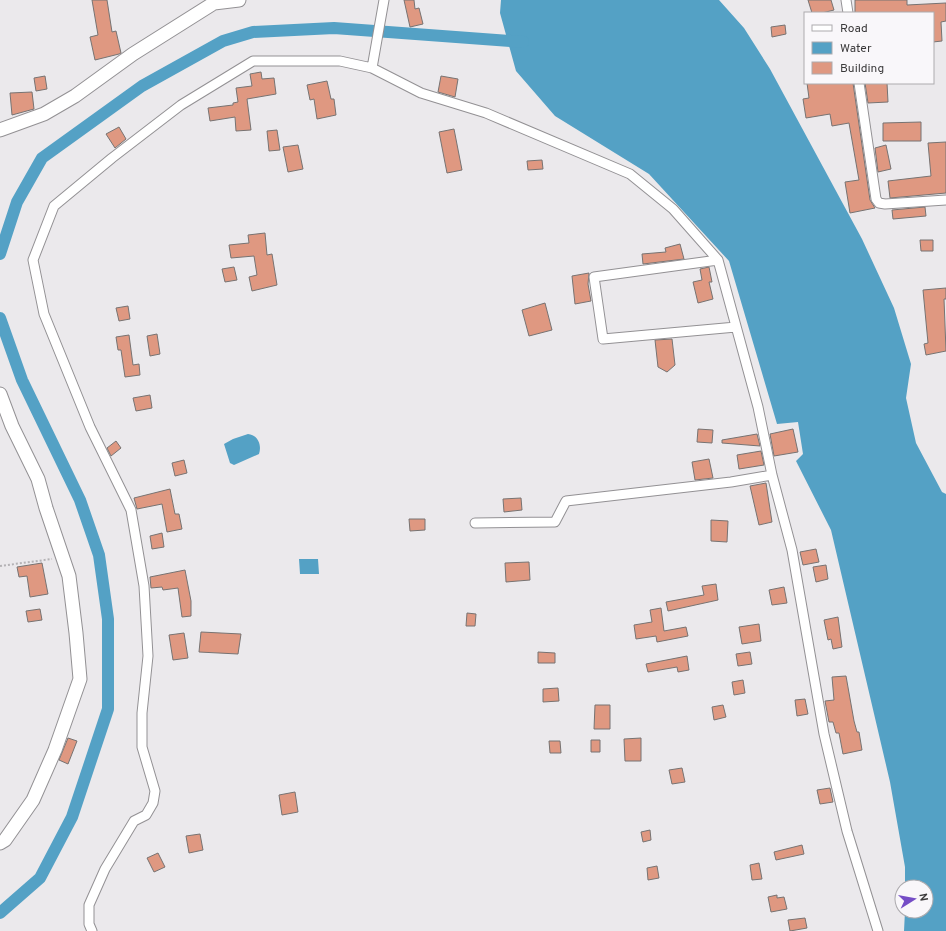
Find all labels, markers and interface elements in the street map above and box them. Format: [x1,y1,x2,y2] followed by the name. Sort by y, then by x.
[804,12,934,84] legend
[840,21,868,37] text: Road
[840,41,872,57] text: Water
[840,61,884,77] text: Building
[894,879,934,919] north arrow
[915,892,930,902] text: N

